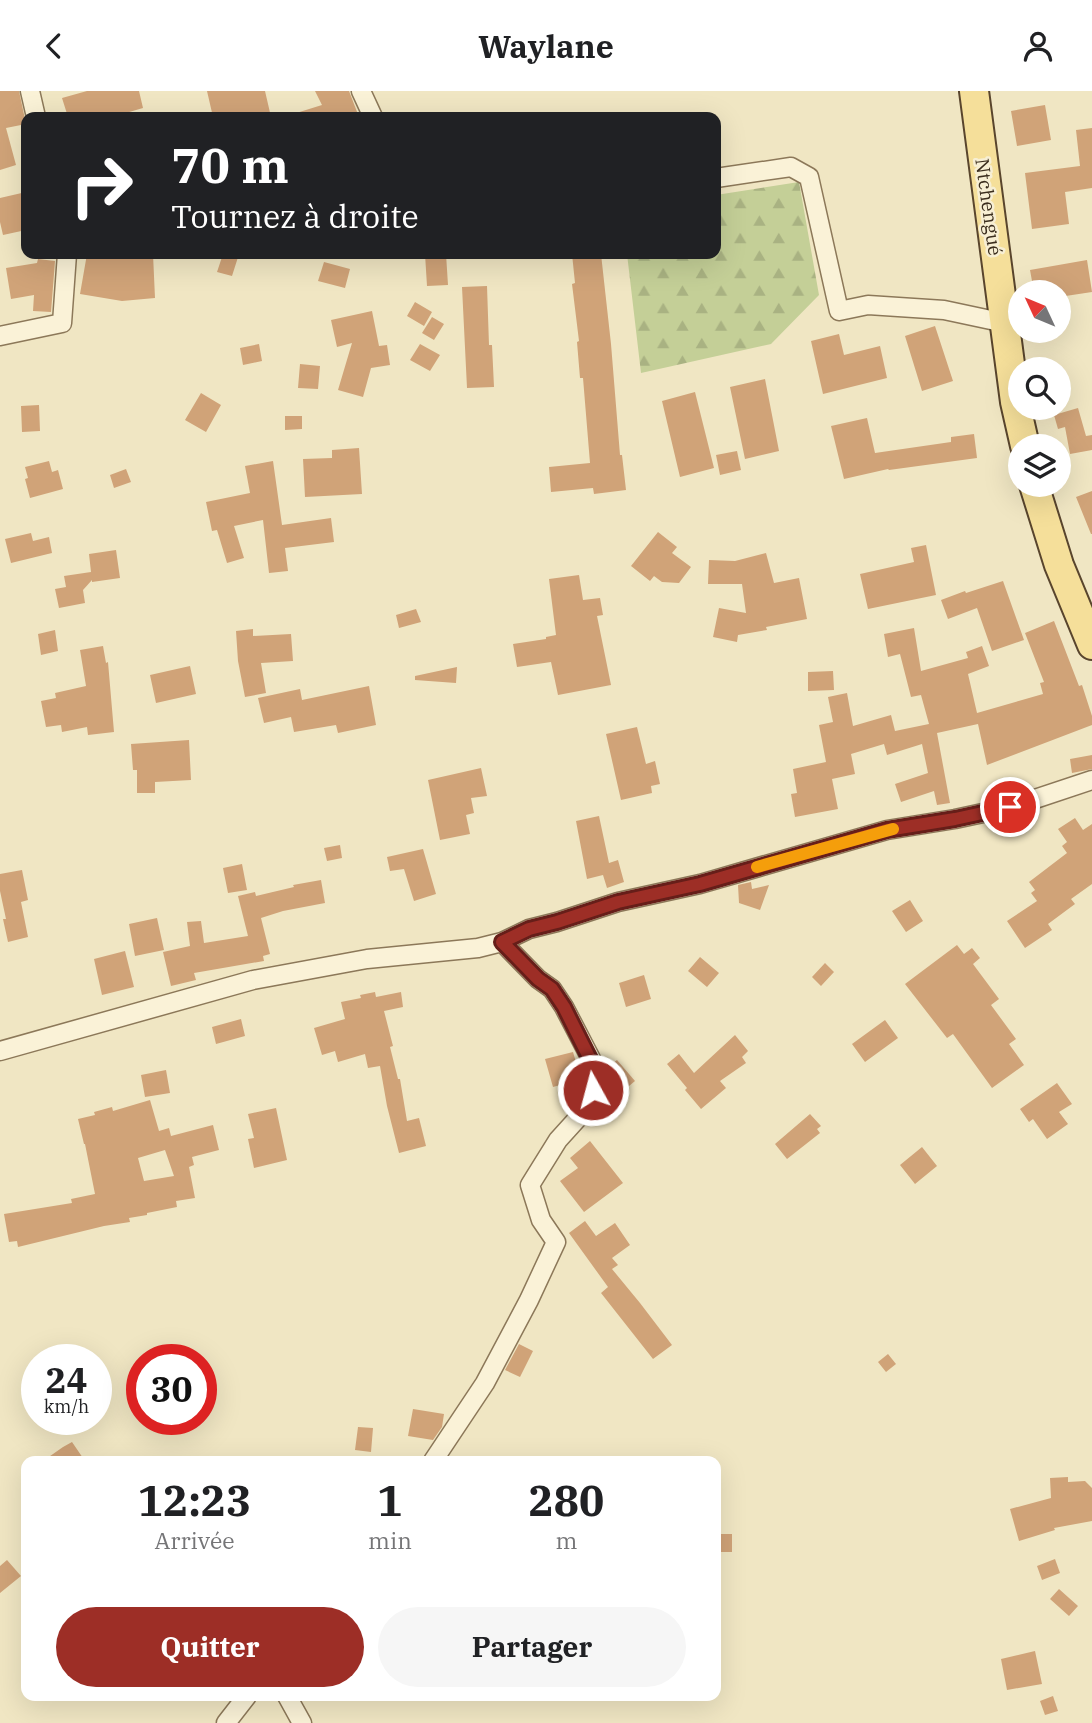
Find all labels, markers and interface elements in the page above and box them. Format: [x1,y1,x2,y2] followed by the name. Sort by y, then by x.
[478,25,614,67] text: Waylane
[35,27,73,65] icon: back
[1019,27,1057,65] icon: person
[171,133,289,196] text: 70 m
[56,140,147,231] icon: right
[970,157,1008,257] street label: Ntchengué
[171,195,419,237] text: Tournez à droite
[1008,280,1071,343] north arrow
[1008,280,1071,497] map controls
[1008,357,1071,420] button: search
[1008,434,1071,497] button: layers
[980,777,1040,837] pin
[991,788,1029,826] icon: arrive
[556,1053,630,1127] position arrow
[126,1344,217,1435] speed limit sign: 30
[45,1357,88,1403] text: 24
[44,1395,89,1418] text: km/h
[138,1473,251,1528] text: 12:23
[377,1473,403,1528] text: 1
[529,1473,604,1528] text: 280
[154,1525,235,1555] text: Arrivée
[368,1525,412,1555] text: min
[555,1525,577,1555] text: m
[56,1607,364,1687] button: Quitter
[378,1607,686,1687] button: Partager

